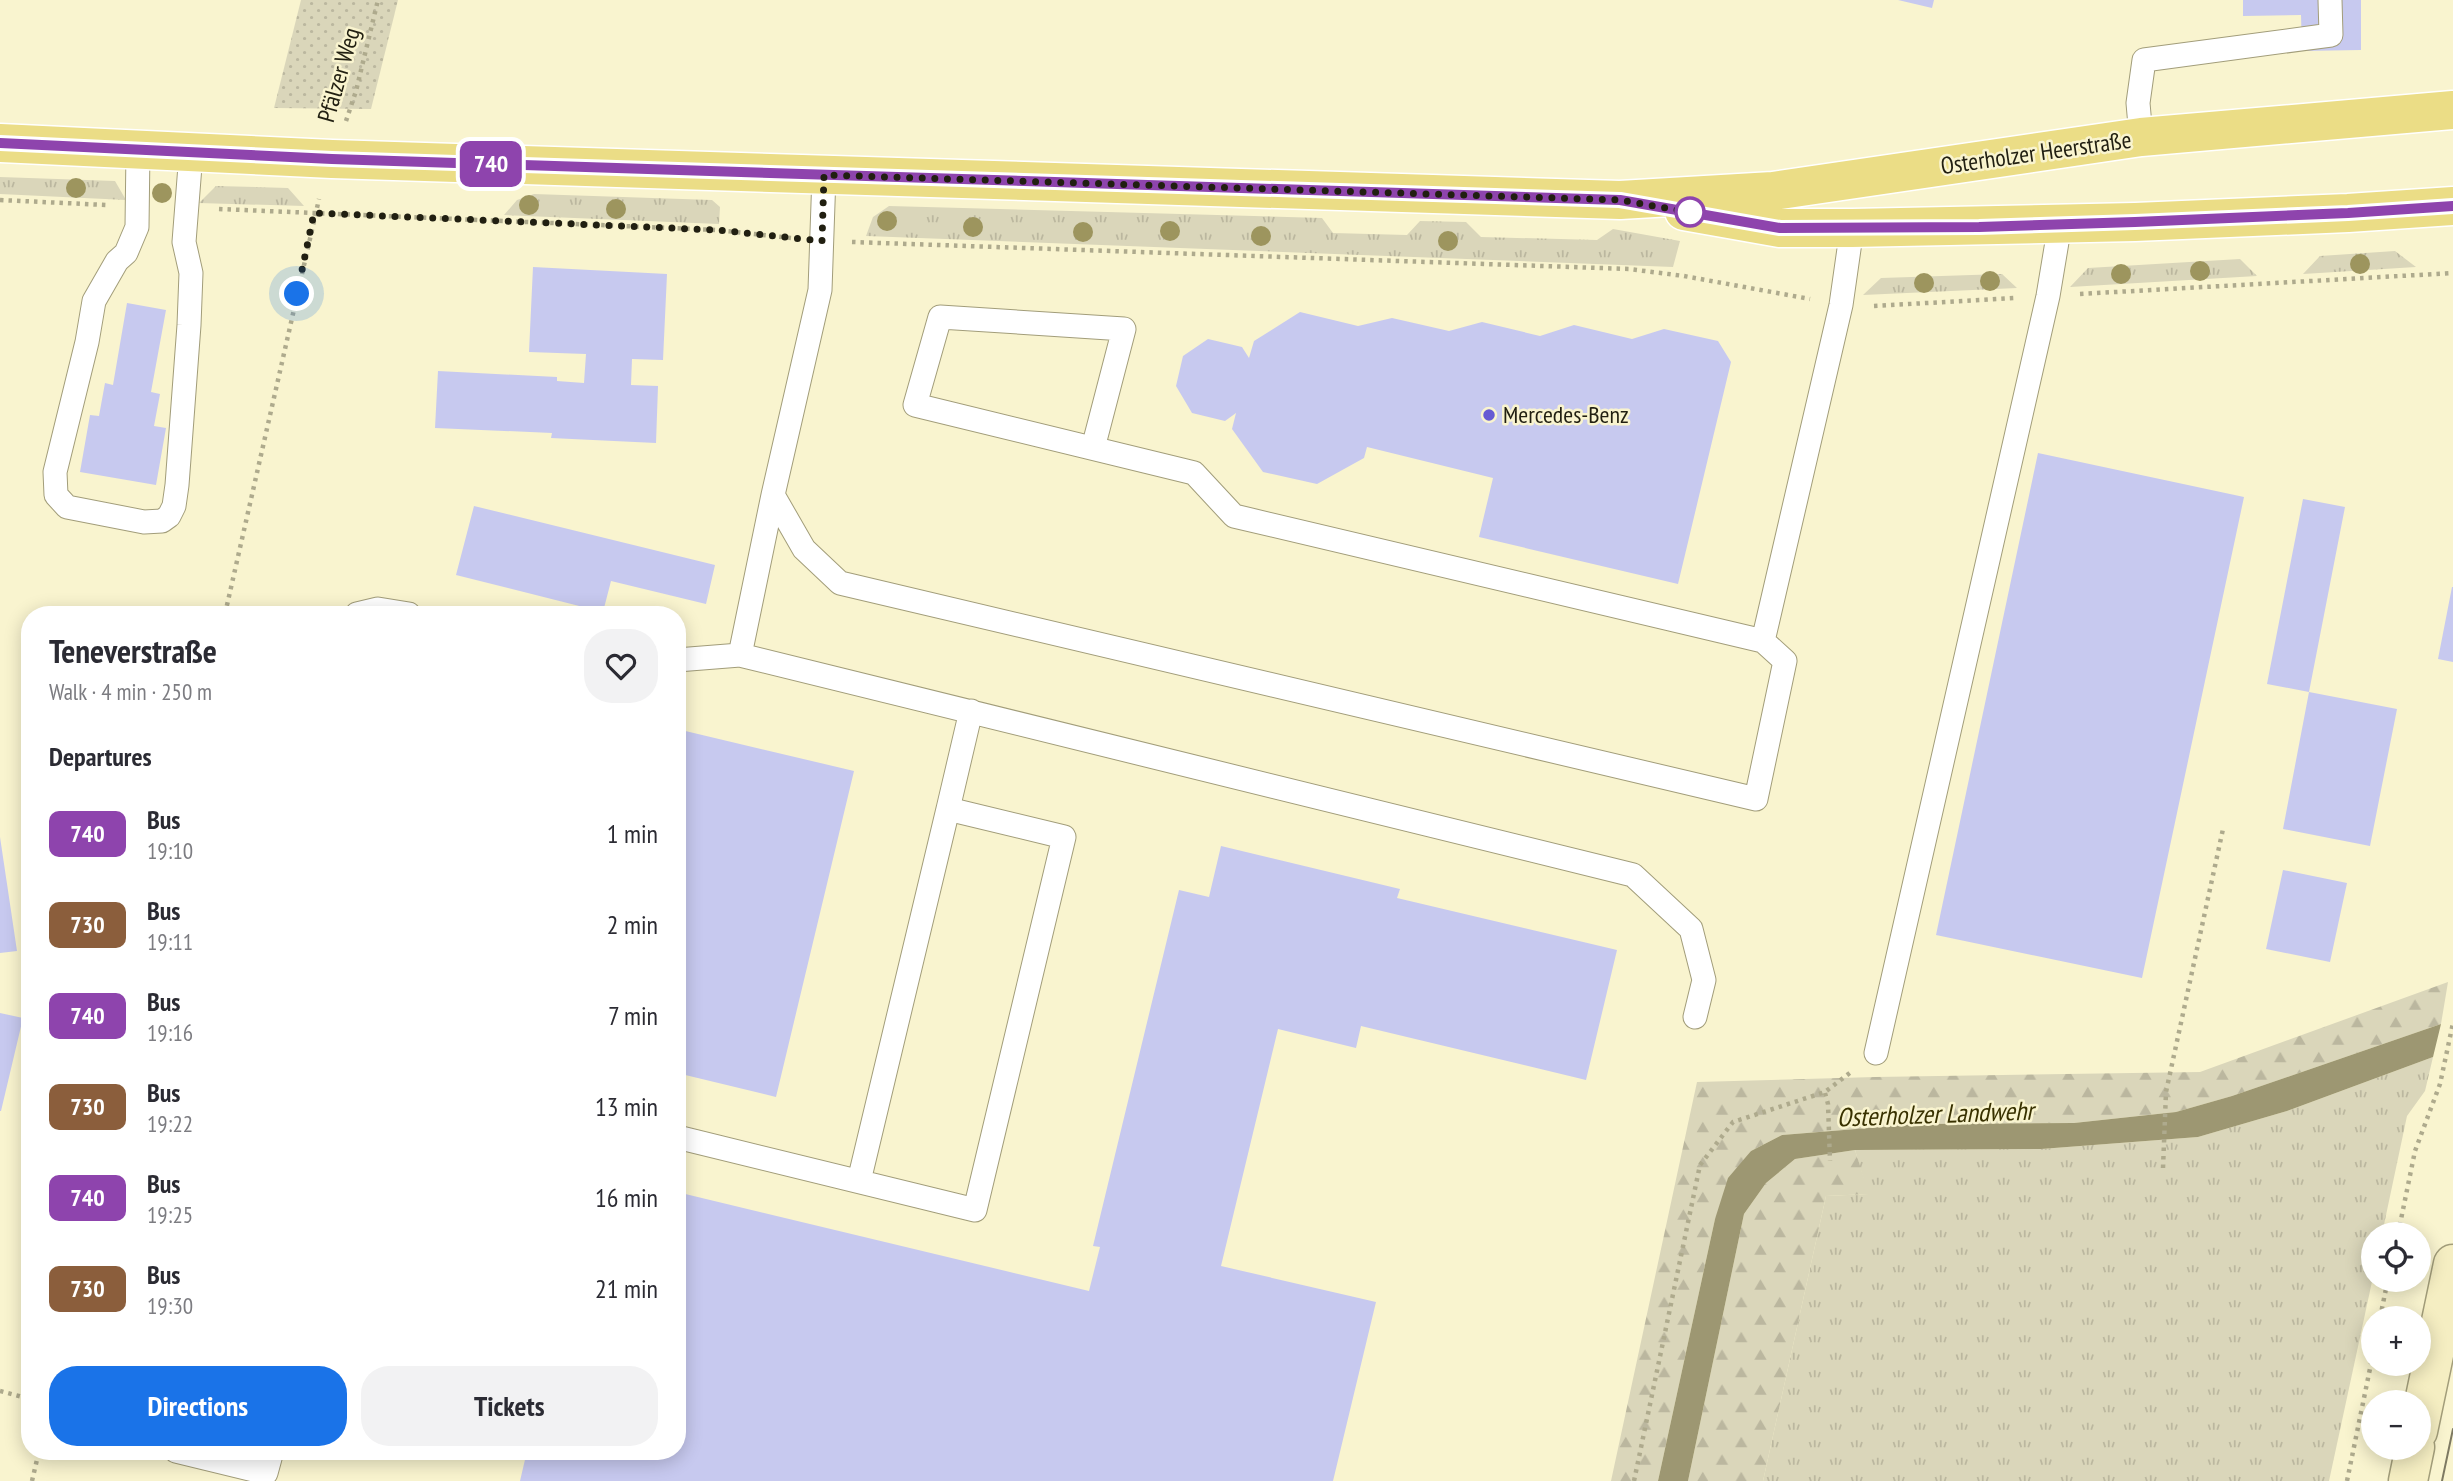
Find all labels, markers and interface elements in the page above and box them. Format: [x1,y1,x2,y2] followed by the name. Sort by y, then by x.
[310,24,367,126] street label: Pfälzer Weg
[1939,124,2133,181] street label: Osterholzer Heerstraße
[451,141,531,187] line badge: 740
[474,148,508,179] text: 740
[1675,197,1705,227] unlabelled marker
[279,276,314,311] your location
[1503,399,1629,430] place label: Mercedes-Benz
[1481,407,1497,423] marker: Mercedes-Benz
[49,629,217,672] text: Teneverstraße
[584,629,658,703] button: heart
[49,677,212,706] text: Walk · 4 min · 250 m
[49,740,152,773] text: Departures
[147,803,180,836] text: Bus
[607,817,658,850] text: 1 min
[70,818,105,849] text: 740
[147,836,193,865] text: 19:10
[147,894,180,927] text: Bus
[607,908,658,941] text: 2 min
[70,909,105,940] text: 730
[147,927,193,956] text: 19:11
[147,985,180,1018] text: Bus
[608,999,658,1032] text: 7 min
[70,1000,105,1031] text: 740
[147,1018,193,1047] text: 19:16
[147,1076,180,1109] text: Bus
[595,1090,658,1123] text: 13 min
[70,1091,105,1122] text: 730
[1836,1093,2038,1133] water label: Osterholzer Landwehr
[147,1109,193,1138] text: 19:22
[147,1167,180,1200] text: Bus
[595,1181,658,1214] text: 16 min
[70,1182,105,1213] text: 740
[147,1200,193,1229] text: 19:25
[2361,1222,2431,1460] map controls
[2361,1222,2431,1292] button: locate
[147,1258,180,1291] text: Bus
[595,1272,658,1305] text: 21 min
[70,1273,105,1304] text: 730
[147,1291,193,1320] text: 19:30
[2361,1306,2431,1376] button: +
[49,1366,347,1446] button: Directions
[361,1366,658,1446] button: Tickets
[2361,1390,2431,1460] button: −

